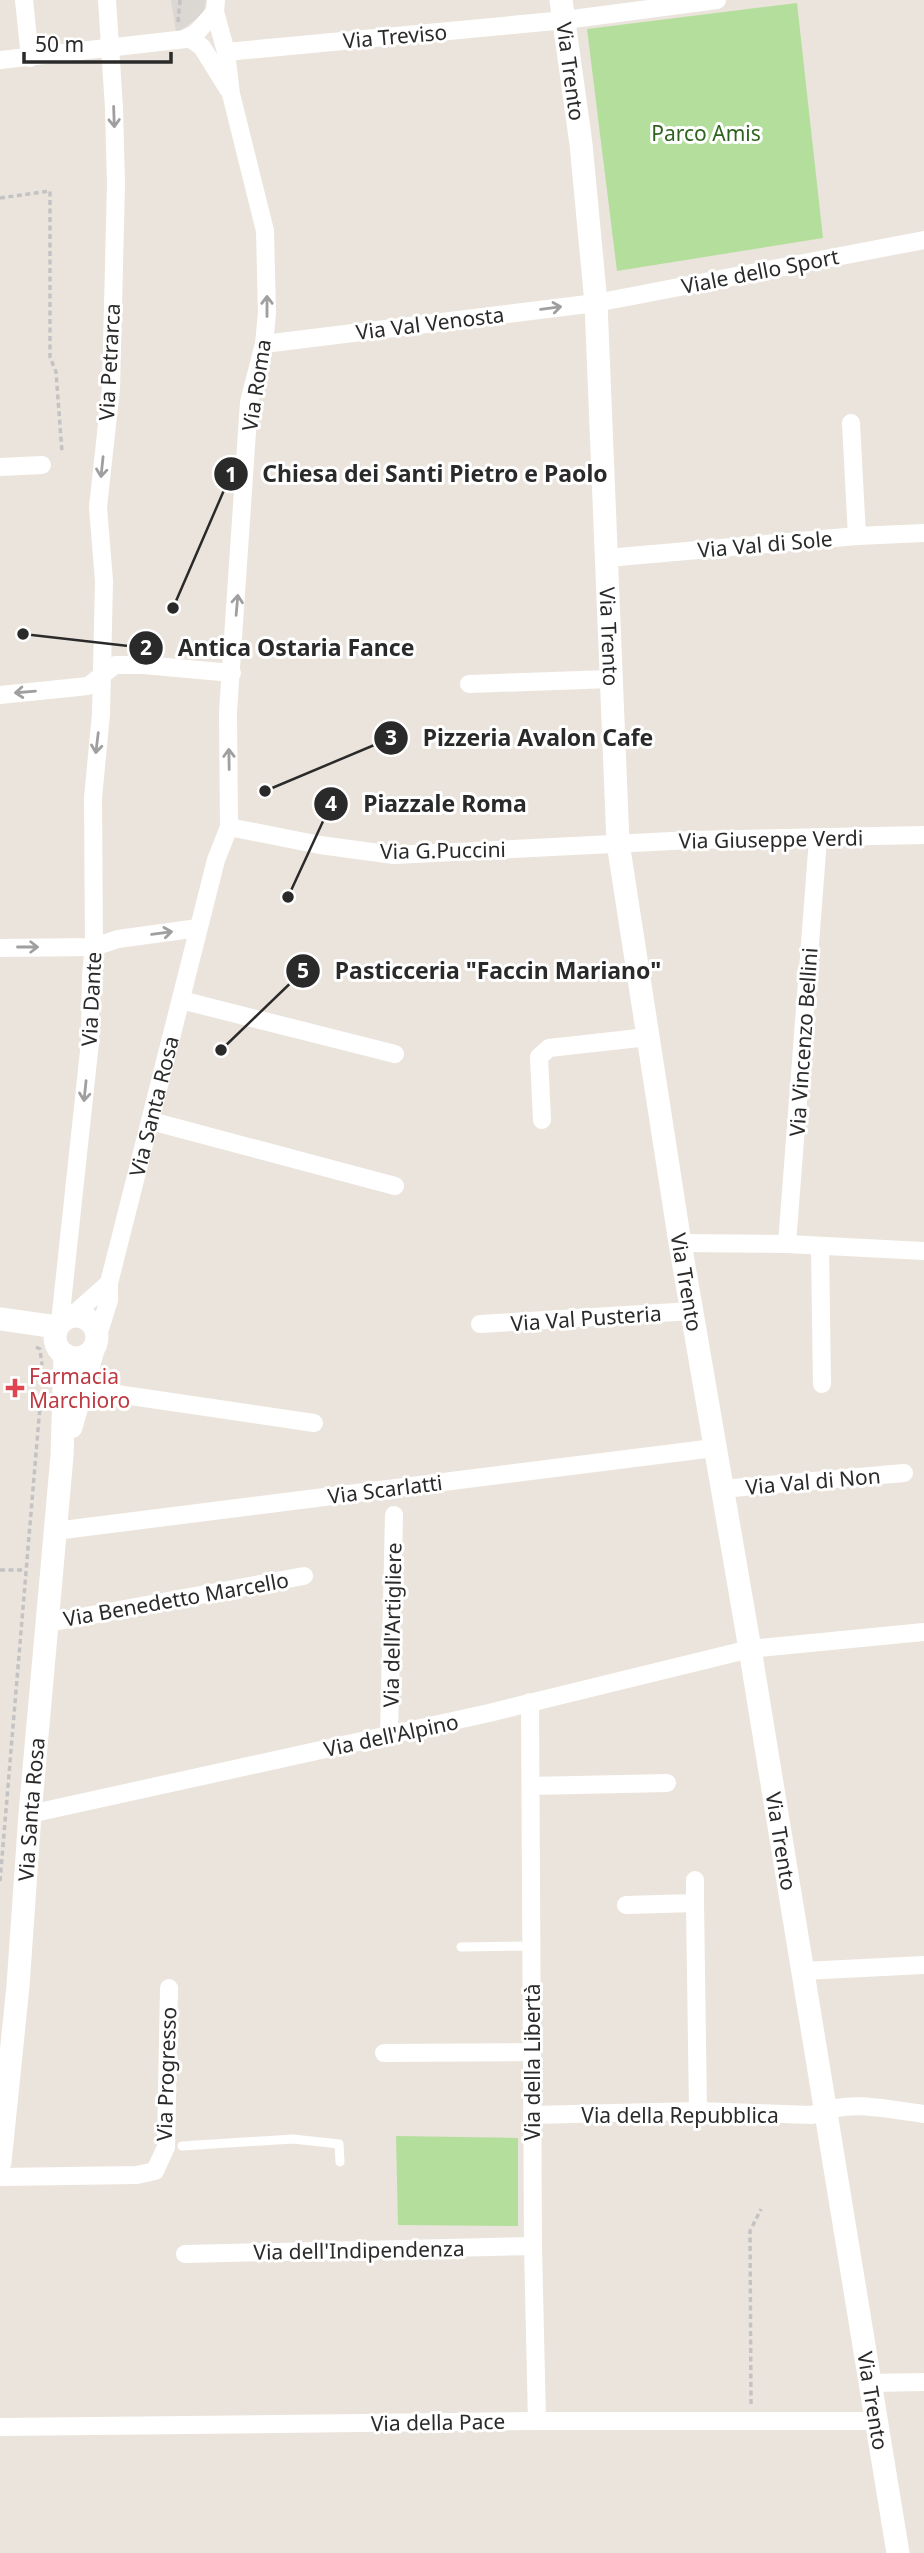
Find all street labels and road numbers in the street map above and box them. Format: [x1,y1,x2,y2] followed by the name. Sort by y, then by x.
[342,18,448,54] street label: Via Treviso
[550,20,592,122] street label: Via Trento
[679,242,841,300] street label: Viale dello Sport
[354,300,506,346] street label: Via Val Venosta
[92,303,126,421] street label: Via Petrarca
[235,337,277,433] street label: Via Roma
[696,524,834,564] street label: Via Val di Sole
[594,586,626,687] street label: Via Trento
[678,823,864,855] street label: Via Giuseppe Verdi
[380,835,506,865] street label: Via G.Puccini
[782,947,824,1137] street label: Via Vincenzo Bellini
[75,951,107,1047] street label: Via Dante
[122,1033,185,1180] street label: Via Santa Rosa
[665,1231,709,1333] street label: Via Trento
[510,1299,662,1337] street label: Via Val Pusteria
[744,1461,882,1501] street label: Via Val di Non
[326,1468,444,1510] street label: Via Scarlatti
[377,1542,407,1708] street label: Via dell'Artigliere
[61,1565,291,1633] street label: Via Benedetto Marcello
[321,1707,461,1763] street label: Via dell'Alpino
[11,1736,51,1882] street label: Via Santa Rosa
[760,1790,803,1892] street label: Via Trento
[518,1983,546,2141] street label: Via della Libertà
[150,2006,182,2142] street label: Via Progresso
[581,2101,779,2129] street label: Via della Repubblica
[253,2234,465,2266] street label: Via dell'Indipendenza
[851,2349,895,2452] street label: Via Trento
[371,2407,505,2437] street label: Via della Pace

